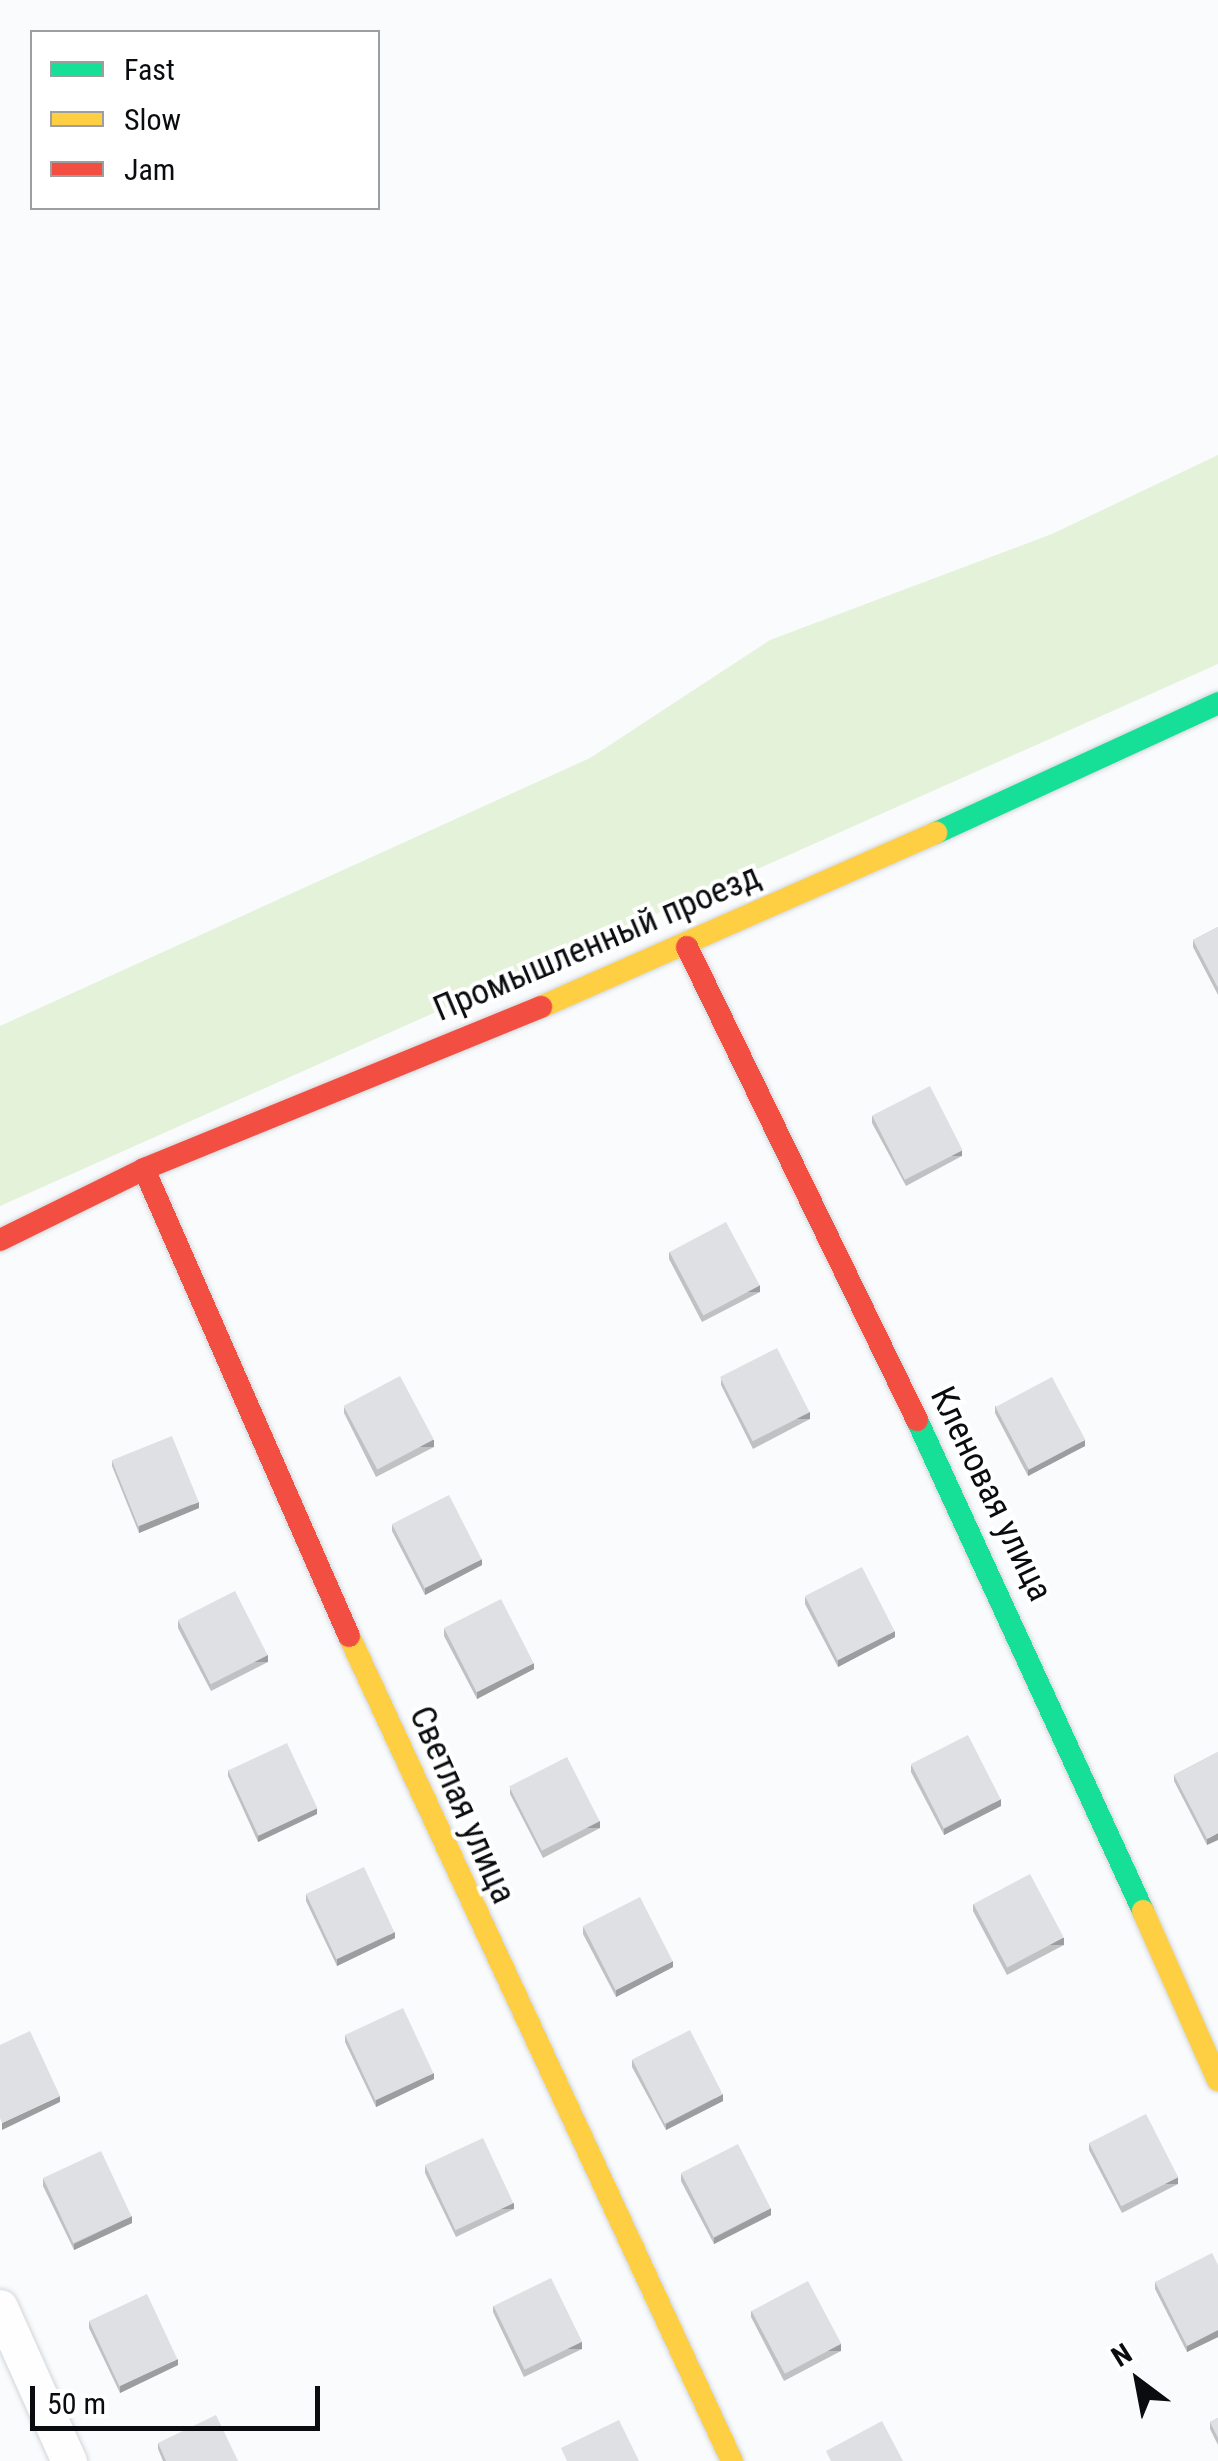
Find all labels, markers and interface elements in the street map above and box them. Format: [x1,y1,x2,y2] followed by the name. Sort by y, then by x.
[30,30,380,210] legend
[124,52,175,87] text: Fast
[124,102,181,137] text: Slow
[124,152,175,187] text: Jam
[427,855,767,1031] street label: Промышленный проезд
[921,1380,1061,1608] street label: Кленовая улица
[400,1700,524,1910] street label: Светлая улица
[1088,2331,1188,2431] north arrow
[1106,2337,1138,2374] text: N
[35,2366,325,2428] scale bar
[47,2386,106,2421] text: 50 m

